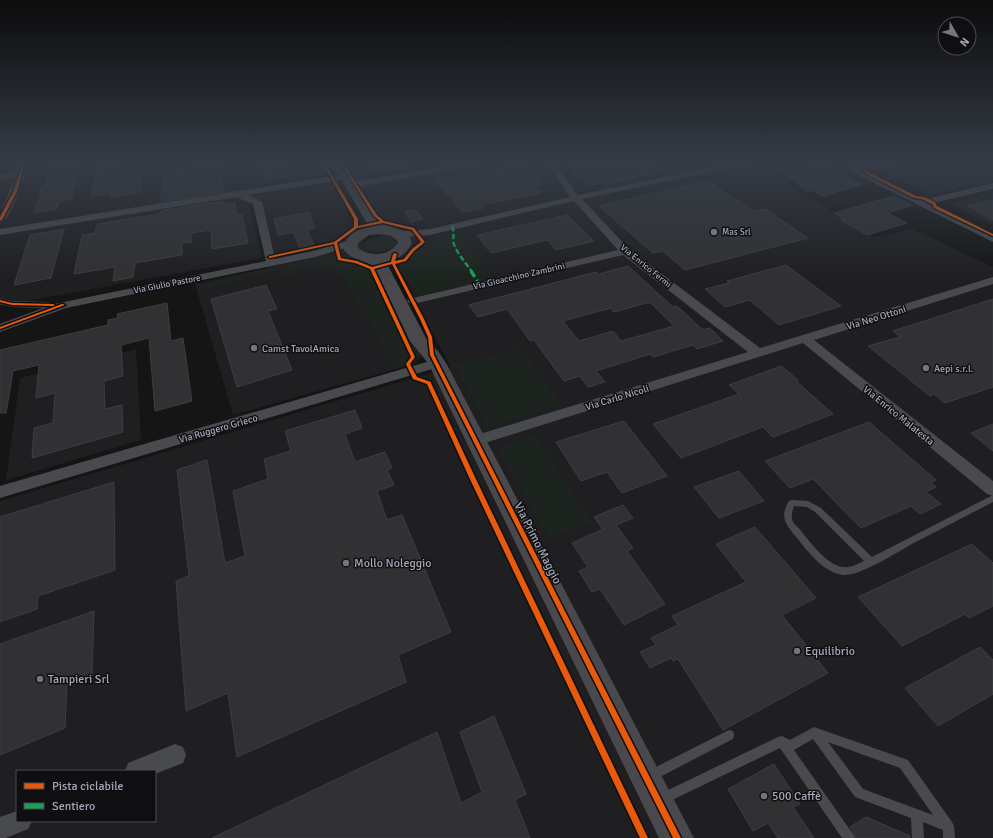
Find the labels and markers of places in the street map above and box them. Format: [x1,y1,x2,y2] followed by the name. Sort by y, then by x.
[709,227,719,237] marker: Mas Srl
[722,227,751,238] place label: Mas Srl
[249,343,259,353] marker: Camst TavolAmica
[262,343,339,355] place label: Camst TavolAmica
[921,363,931,373] marker: Aepi s.r.l.
[934,363,974,375] place label: Aepi s.r.l.
[354,556,432,571] place label: Mollo Noleggio
[341,558,351,568] marker: Mollo Noleggio
[805,644,855,659] place label: Equilibrio
[792,646,802,656] marker: Equilibrio
[48,672,110,687] place label: Tampieri Srl
[35,674,45,684] marker: Tampieri Srl
[772,789,821,804] place label: 500 Caffè
[759,791,769,801] marker: 500 Caffè

